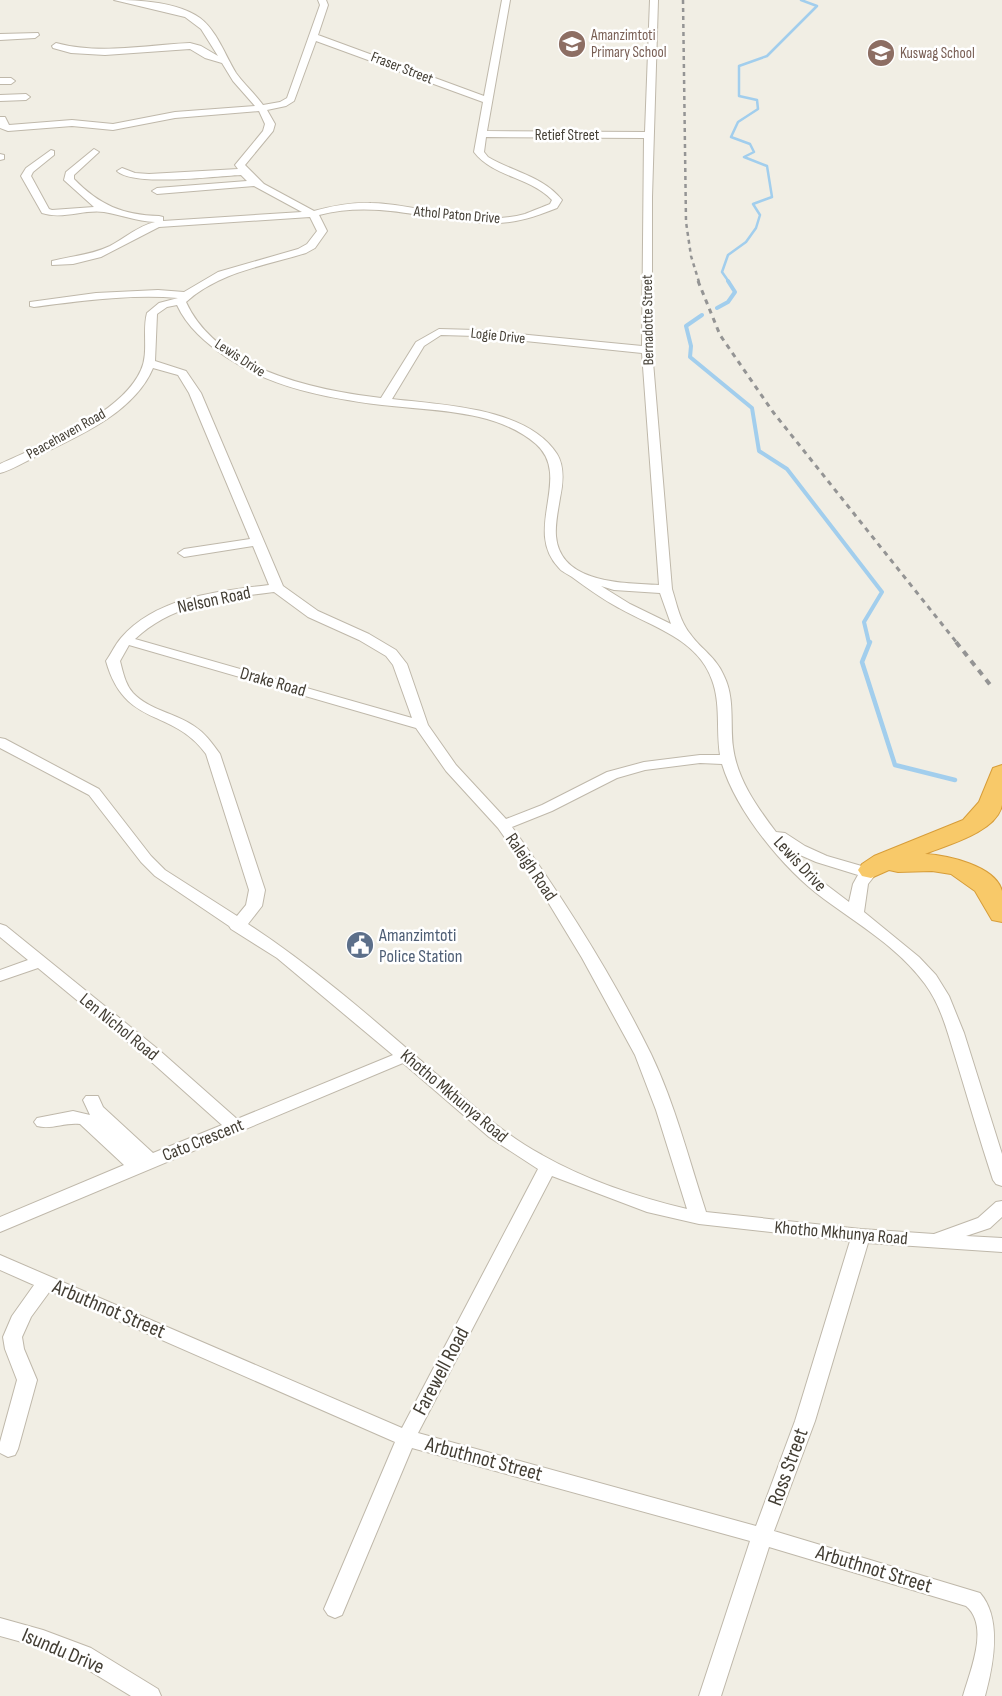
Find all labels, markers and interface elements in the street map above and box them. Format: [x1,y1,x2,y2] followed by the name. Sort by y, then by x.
[590,26,667,62] place label: Amanzimtoti Primary School
[557,29,587,59] school or university icon: Amanzimtoti Primary School
[866,38,896,68] school or university icon: Kuswag School
[900,44,975,63] place label: Kuswag School
[368,47,436,89] street label: Fraser Street
[535,126,600,145] street label: Retief Street
[412,202,501,228] street label: Athol Paton Drive
[638,274,658,366] street label: Bernadotte Street
[470,324,526,348] street label: Logie Drive
[211,335,269,381] street label: Lewis Drive
[23,404,109,464] street label: Peacehaven Road
[176,582,252,618] street label: Nelson Road
[238,663,308,701] street label: Drake Road
[501,829,561,905] street label: Raleigh Road
[769,832,831,896] street label: Lewis Drive
[378,925,462,967] place label: Amanzimtoti Police Station
[345,930,375,960] public building icon: Amanzimtoti Police Station
[75,989,163,1065] street label: Len Nichol Road
[396,1045,512,1147] street label: Khotho Mkhunya Road
[159,1114,247,1166] street label: Cato Crescent
[773,1217,909,1249] street label: Khotho Mkhunya Road
[48,1274,169,1344] street label: Arbuthnot Street
[407,1323,475,1419] street label: Farewell Road
[762,1425,814,1509] street label: Ross Street
[422,1431,545,1487] street label: Arbuthnot Street
[812,1539,935,1599] street label: Arbuthnot Street
[18,1622,108,1680] street label: Isundu Drive

